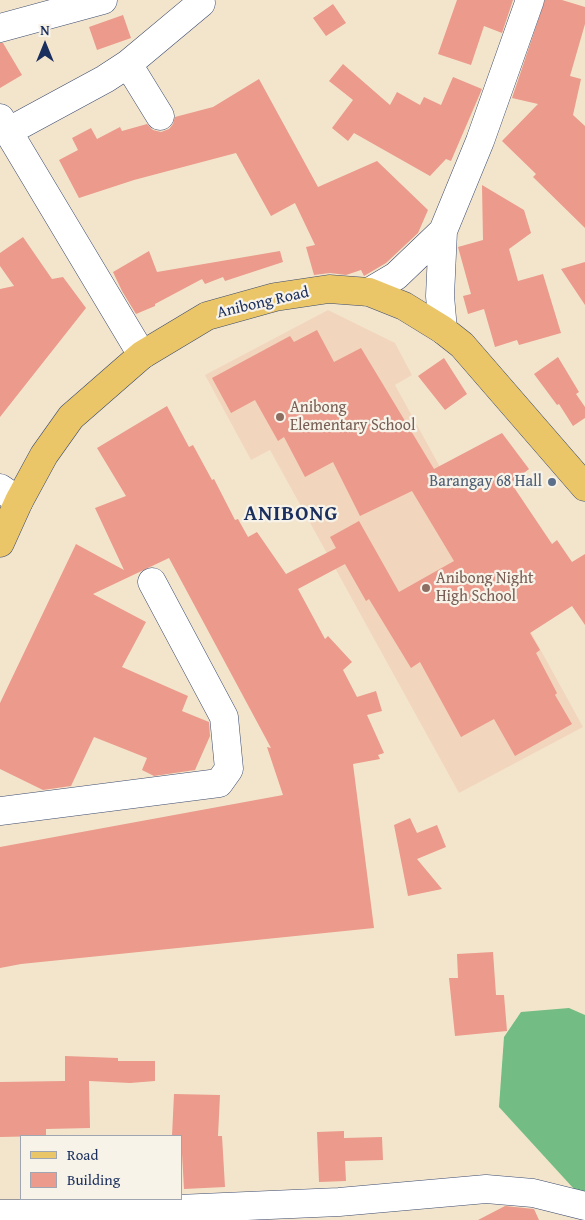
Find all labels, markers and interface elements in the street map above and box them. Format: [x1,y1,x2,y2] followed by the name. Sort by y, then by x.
[20,20,70,70] north arrow
[40,20,50,40] text: N
[215,283,311,323] street label: Anibong Road
[290,398,415,436] place label: Anibong Elementary School
[274,411,286,423] marker: Anibong Elementary School
[429,472,542,492] place label: Barangay 68 Hall
[546,476,558,488] marker: Barangay 68 Hall
[243,502,339,528] district label: ANIBONG
[436,569,534,607] place label: Anibong Night High School
[420,582,432,594] marker: Anibong Night High School
[20,1135,182,1200] legend
[67,1144,98,1165] text: Road
[67,1169,120,1190] text: Building

